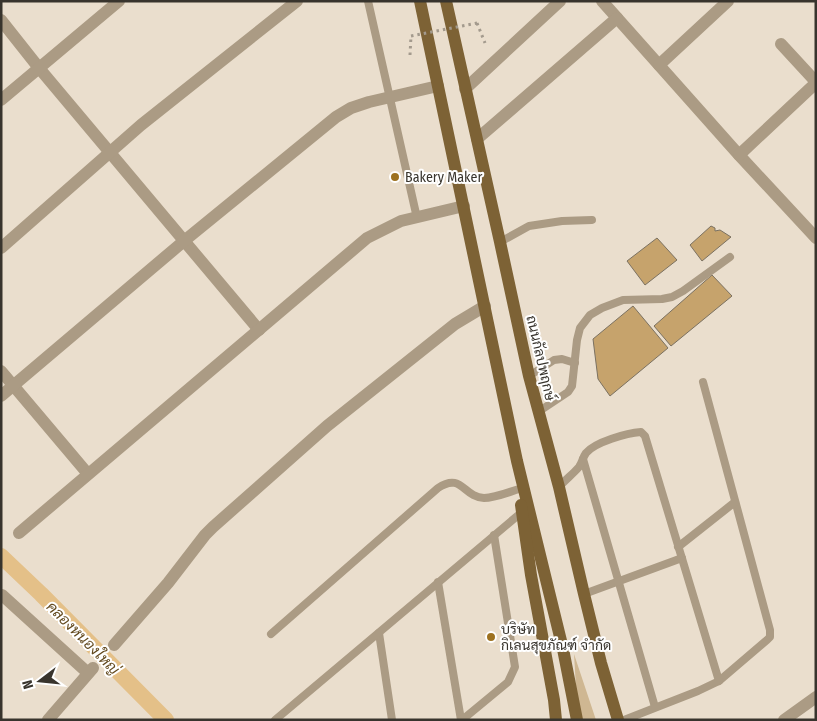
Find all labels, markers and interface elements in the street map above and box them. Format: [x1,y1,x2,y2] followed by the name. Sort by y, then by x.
[405,169,482,186] place label: Bakery Maker
[389,171,401,183] marker: Bakery Maker
[522,314,560,403] street label: ถนนกัลปพฤกษ์
[43,597,125,679] water label: คลองหนองใหญ่
[501,621,611,655] place label: บริษัท กิเลนสุขภัณฑ์ จำกัด
[485,631,497,643] marker: บริษัท กิเลนสุขภัณฑ์ จำกัด
[15,656,65,706] north arrow
[19,678,37,691] text: N

